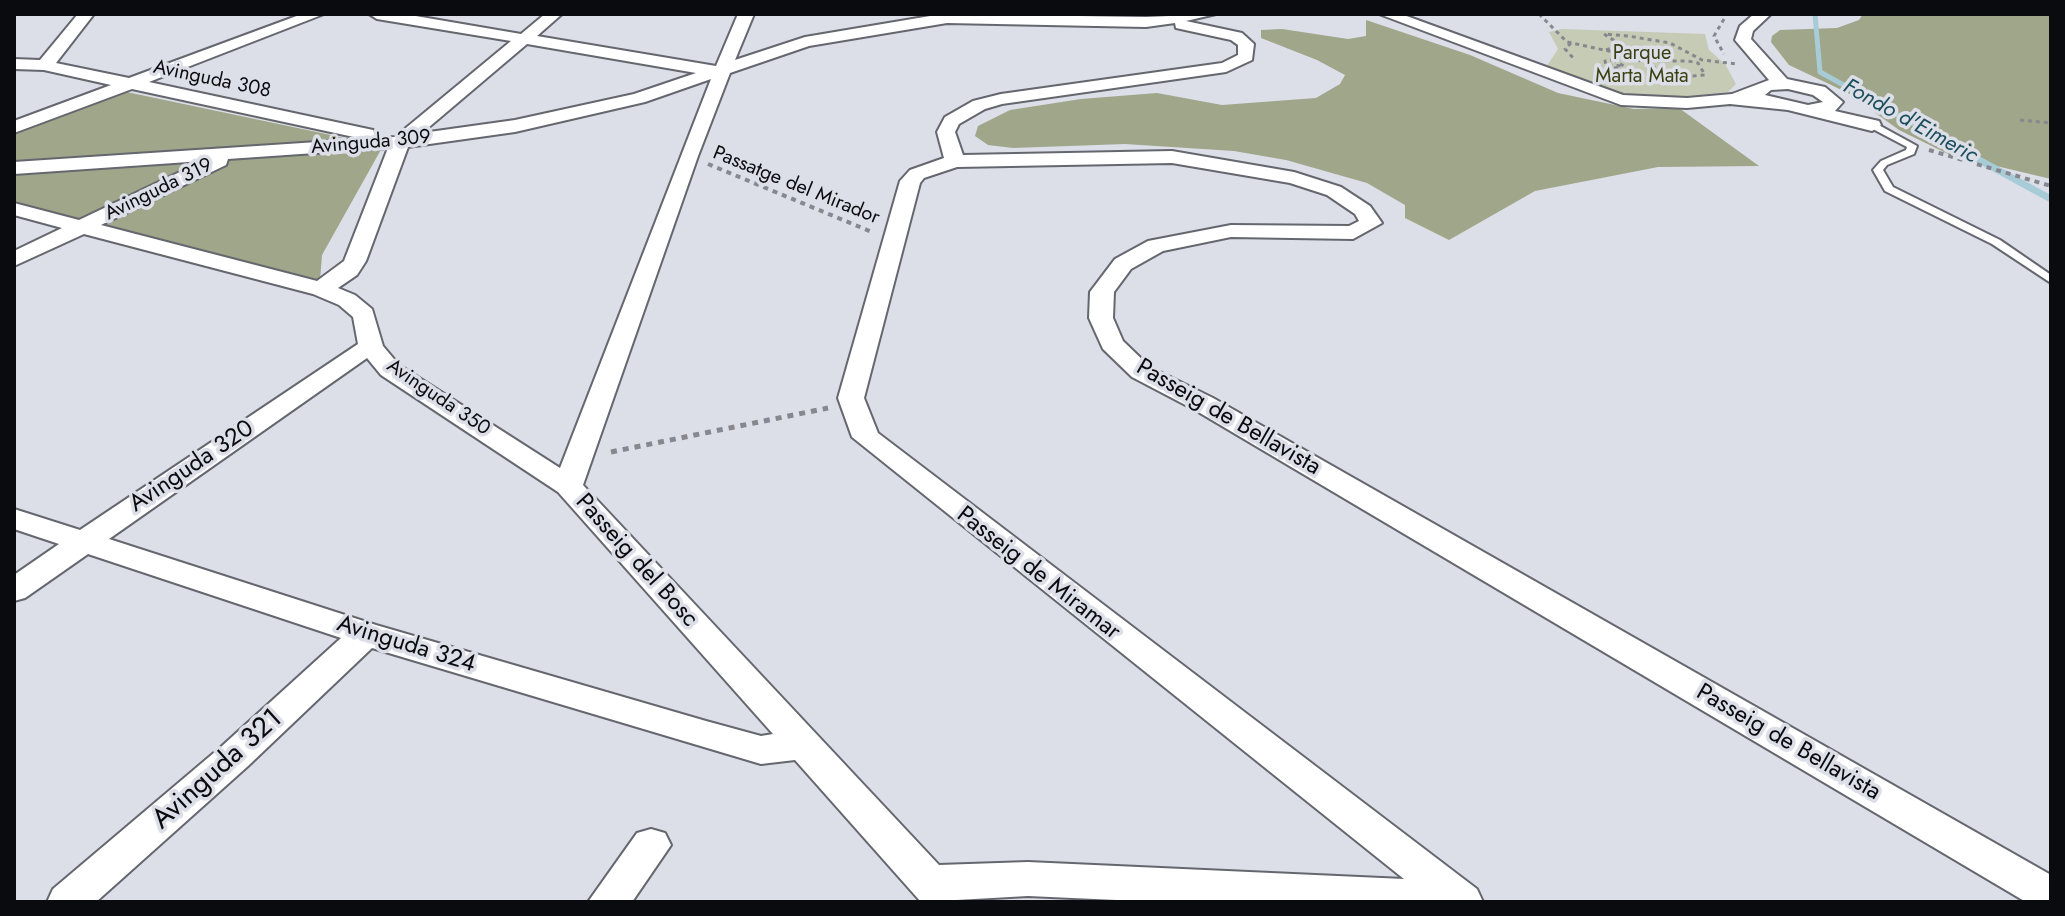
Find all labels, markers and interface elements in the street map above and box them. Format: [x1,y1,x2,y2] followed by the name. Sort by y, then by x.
[1595,42,1689,89] park label: Parque Marta Mata
[151,56,273,104] street label: Avinguda 308
[1838,74,1982,170] water label: Fondo d'Eimeric
[310,126,432,160] street label: Avinguda 309
[709,142,883,230] street label: Passatge del Mirador
[101,154,217,226] street label: Avinguda 319
[1131,354,1325,482] street label: Passeig de Bellavista
[382,355,494,441] street label: Avinguda 350
[124,415,260,519] street label: Avinguda 320
[569,488,703,634] street label: Passeig del Bosc
[950,501,1126,647] street label: Passeig de Miramar
[333,610,479,680] street label: Avinguda 324
[1691,679,1885,807] street label: Passeig de Bellavista
[146,703,290,837] street label: Avinguda 321

